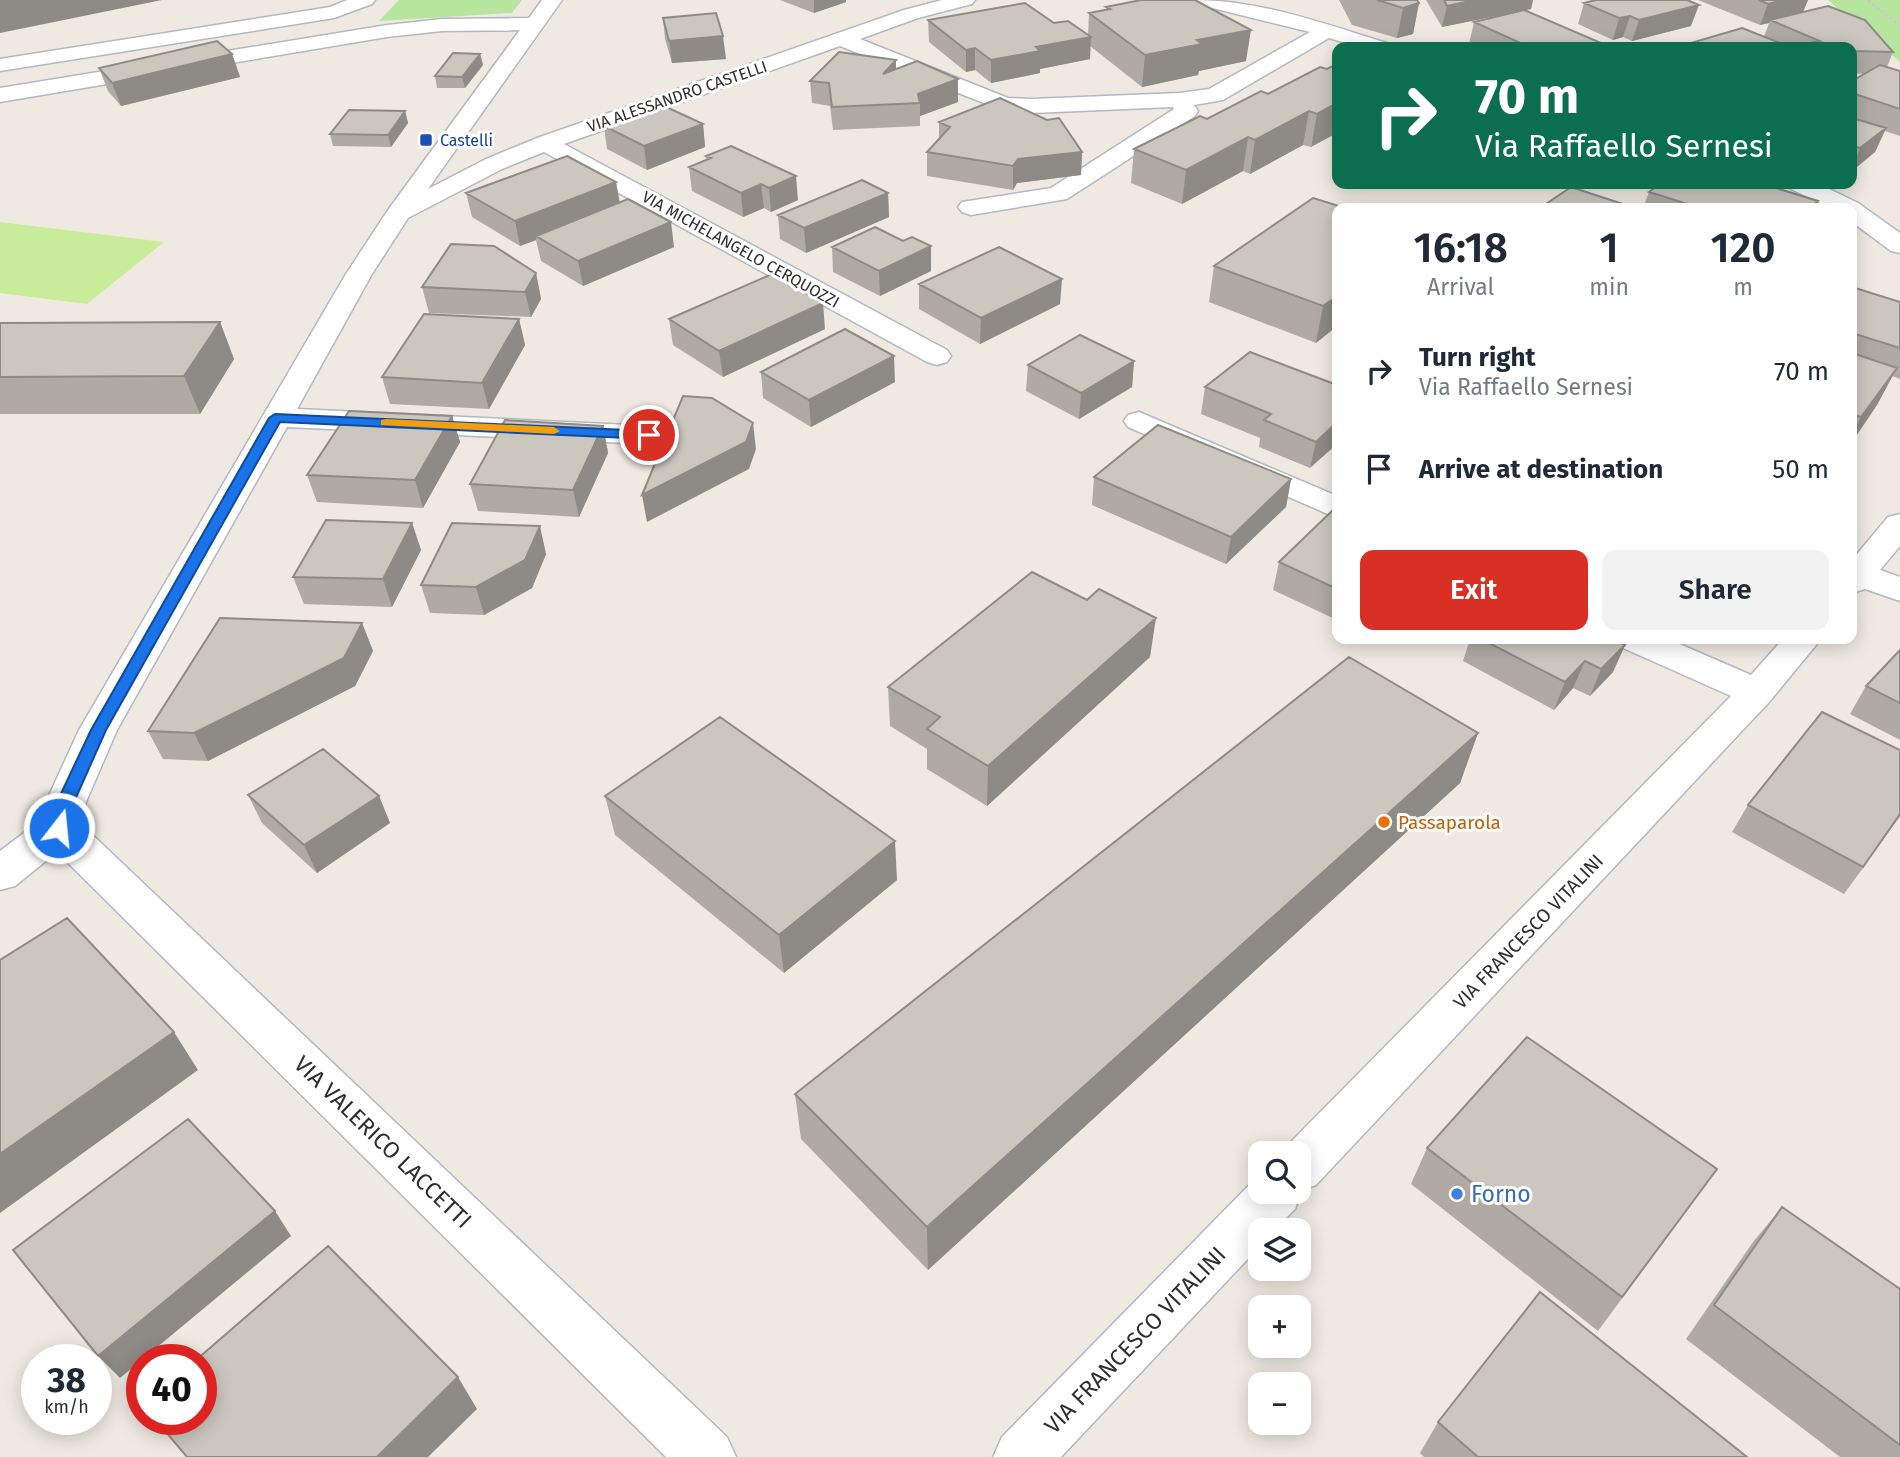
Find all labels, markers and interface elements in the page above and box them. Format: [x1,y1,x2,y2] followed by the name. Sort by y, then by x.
[585,57,770,136] street label: VIA ALESSANDRO CASTELLI
[1475,67,1579,126] text: 70 m
[1360,70,1451,161] icon: right
[1475,127,1773,165] text: Via Raffaello Sernesi
[440,131,493,150] place label: Castelli
[418,132,434,148] marker: Castelli
[639,187,843,312] street label: VIA MICHELANGELO CERQUOZZI
[1413,223,1508,273] text: 16:18
[1600,223,1619,273] text: 1
[1711,223,1776,273] text: 120
[1427,273,1494,301] text: Arrival
[1589,273,1629,301] text: min
[1733,273,1753,301] text: m
[1419,342,1536,373] text: Turn right
[1360,352,1398,390] icon: right
[1774,356,1829,387] text: 70 m
[1419,373,1633,401] text: Via Raffaello Sernesi
[619,405,679,465] pin
[630,416,668,454] icon: arrive
[1360,450,1398,488] icon: arrive
[1419,454,1663,485] text: Arrive at destination
[1772,454,1829,485] text: 50 m
[1360,550,1588,630] button: Exit
[1602,550,1829,630] button: Share
[22,791,96,865] position arrow
[1398,811,1501,834] place label: Passaparola
[1376,814,1392,830] marker: Passaparola
[1449,849,1608,1013] street label: VIA FRANCESCO VITALINI
[288,1050,478,1234] street label: VIA VALERICO LACCETTI
[1248,1141,1311,1435] map controls
[1248,1141,1311,1204] button: search
[1471,1180,1531,1208] place label: Forno
[1449,1186,1465,1202] marker: Forno
[1248,1218,1311,1281] button: layers
[1038,1241,1232,1439] street label: VIA FRANCESCO VITALINI
[1248,1295,1311,1358] button: +
[126,1344,217,1435] speed limit sign: 40
[47,1359,86,1401] text: 38
[1248,1372,1311,1435] button: −
[44,1396,89,1418] text: km/h

